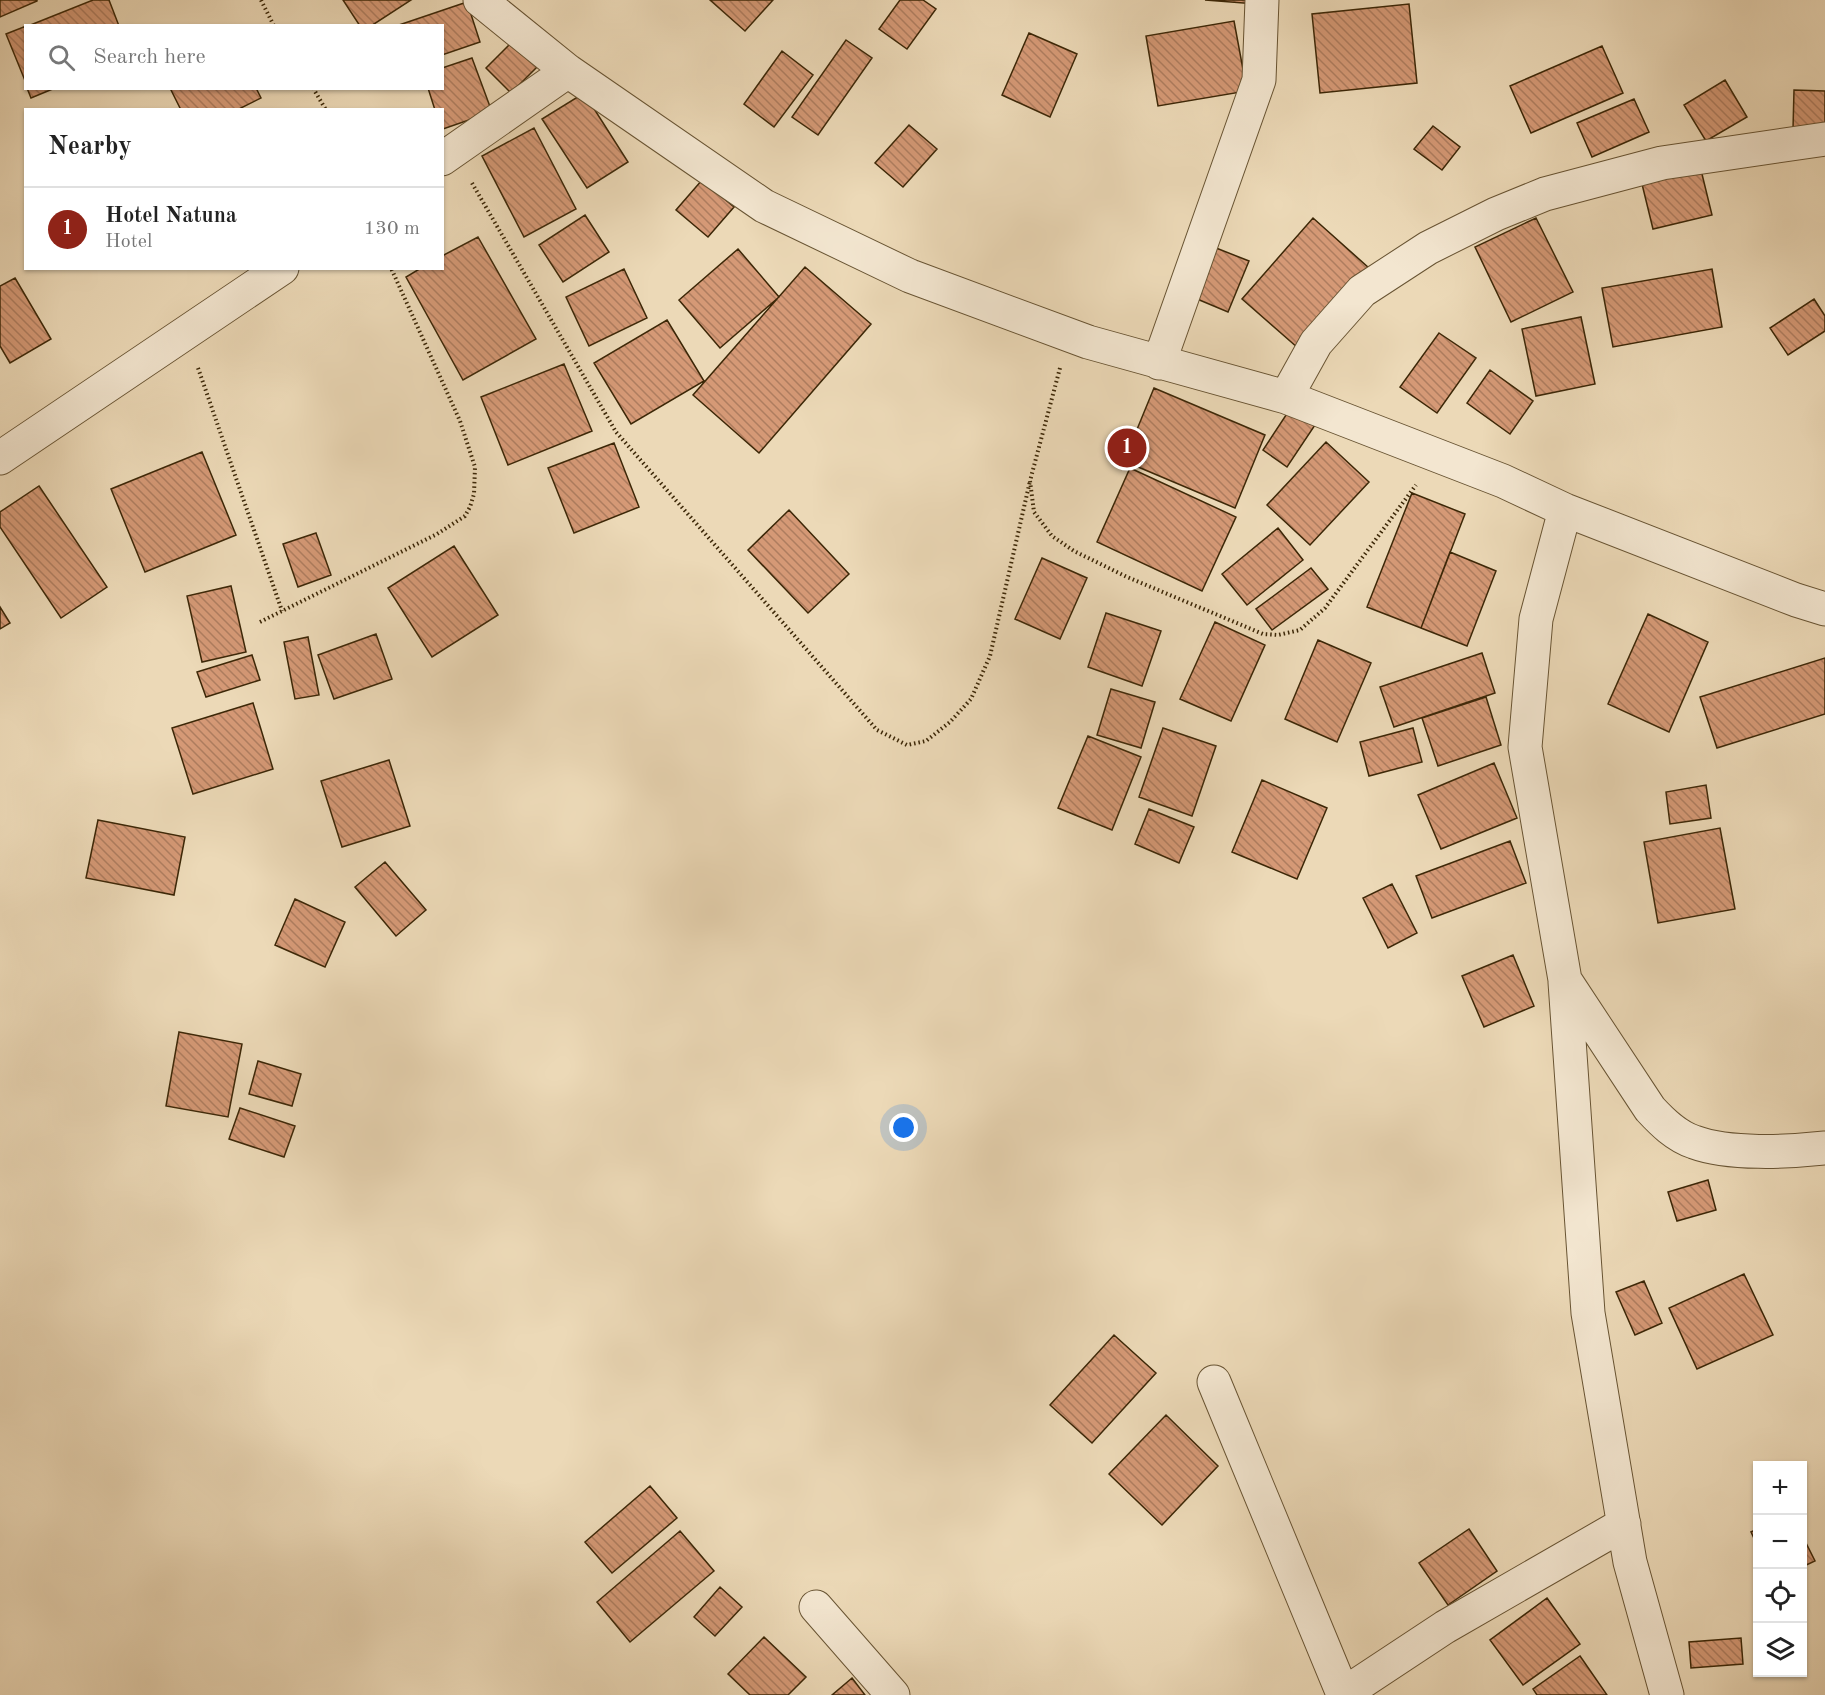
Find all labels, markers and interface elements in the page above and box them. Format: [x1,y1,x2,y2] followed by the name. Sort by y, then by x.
[24,24,444,90] search box
[45,41,78,74] icon: search
[93,46,206,68] text: Search here
[48,134,132,160] text: Nearby
[105,205,237,227] text: Hotel Natuna
[62,219,73,239] text: 1
[364,219,420,239] text: 130 m
[105,232,152,252] text: Hotel
[1108,426,1146,470] pin: 1
[889,1113,918,1142] your location
[1753,1461,1807,1677] map controls
[1753,1461,1807,1515] button: +
[1753,1515,1807,1569] button: −
[1753,1569,1807,1623] button: locate
[1753,1623,1807,1677] button: layers

